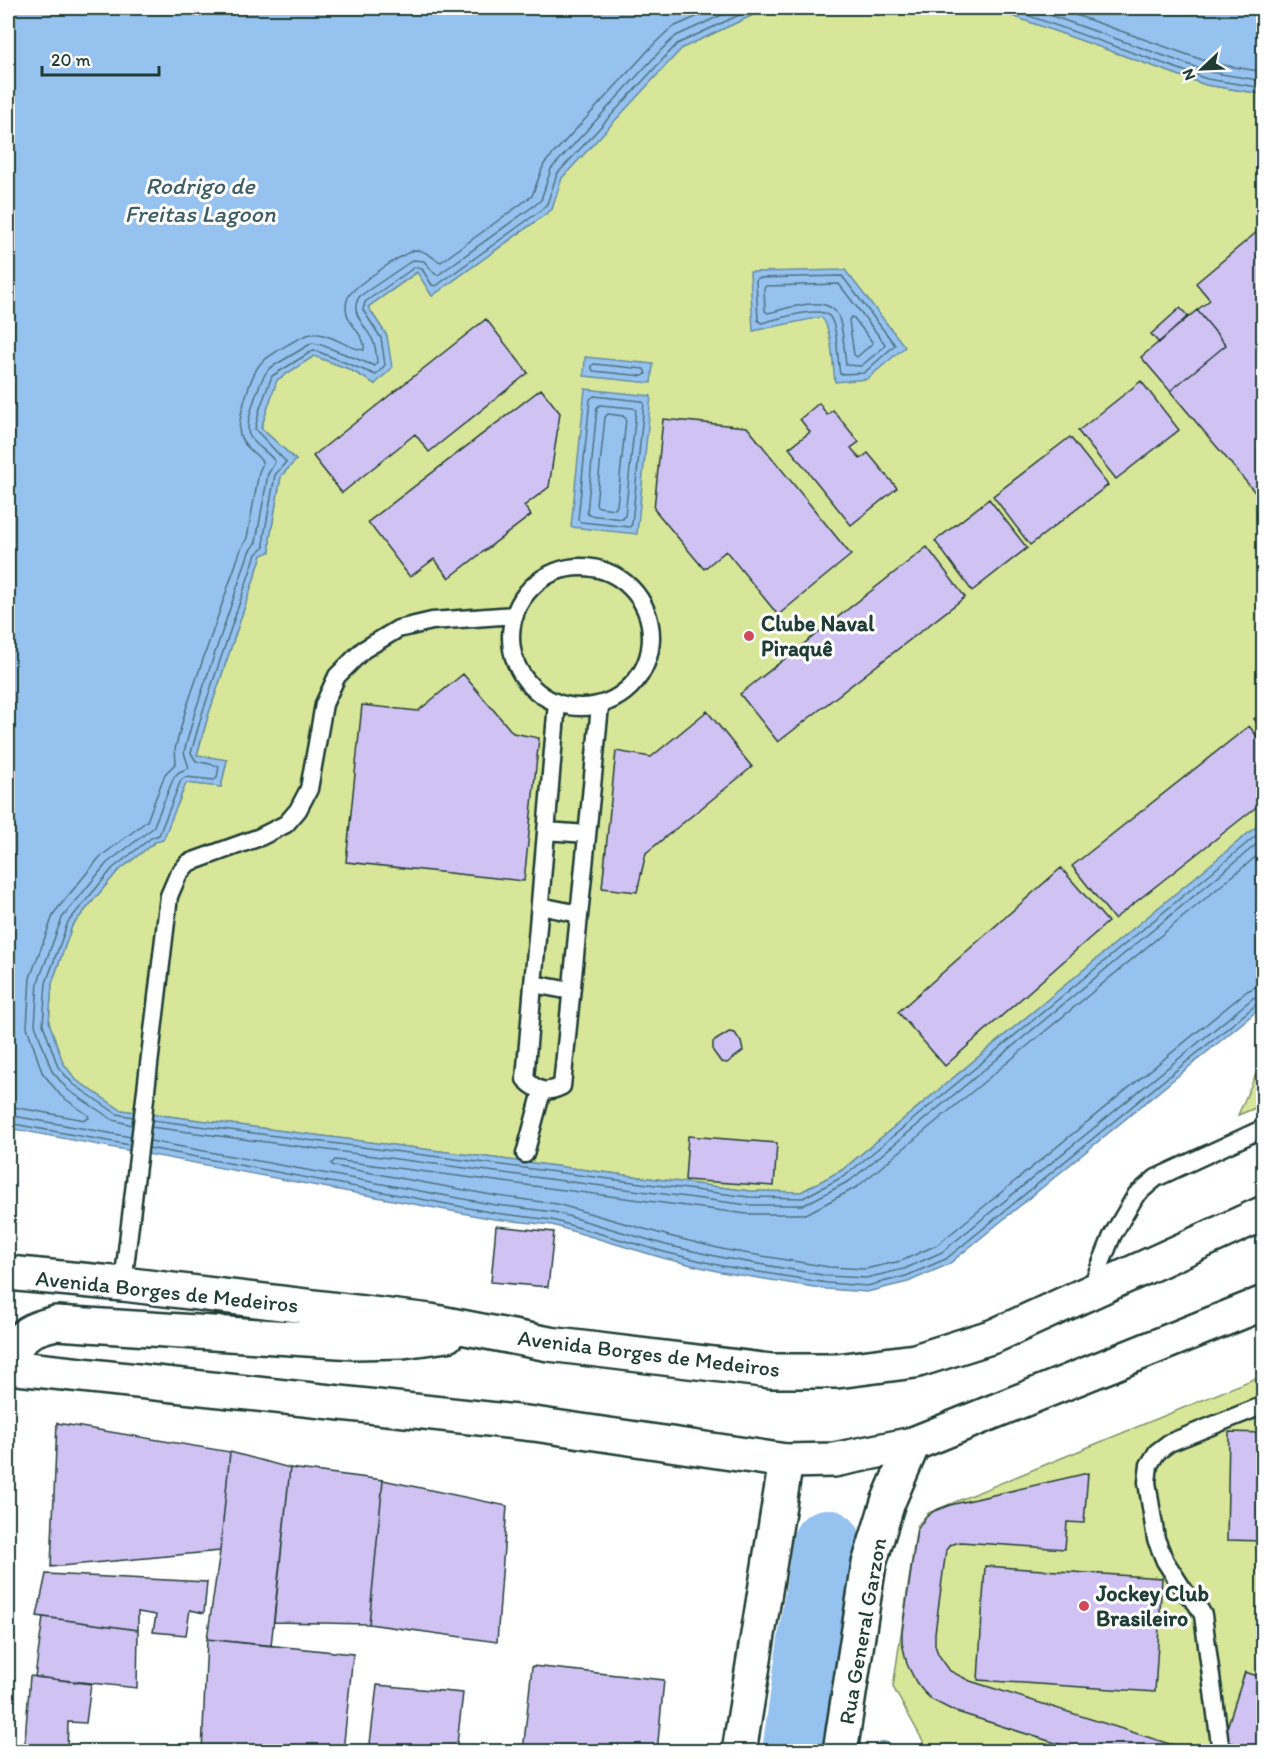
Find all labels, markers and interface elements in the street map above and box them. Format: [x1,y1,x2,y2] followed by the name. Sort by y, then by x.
[42,39,159,77] scale bar
[1172,39,1232,99] north arrow
[51,49,91,71] text: 20 m
[1178,66,1200,83] text: N
[125,171,276,228] water label: Rodrigo de Freitas Lagoon
[761,610,875,662] place label: Clube Naval Piraquê
[742,629,756,643] marker: Clube Naval Piraquê
[34,1264,300,1319] street label: Avenida Borges de Medeiros
[516,1324,782,1383] street label: Avenida Borges de Medeiros
[833,1535,892,1727] street label: Rua General Garzon
[1095,1580,1209,1632] place label: Jockey Club Brasileiro
[1077,1599,1091,1613] marker: Jockey Club Brasileiro

